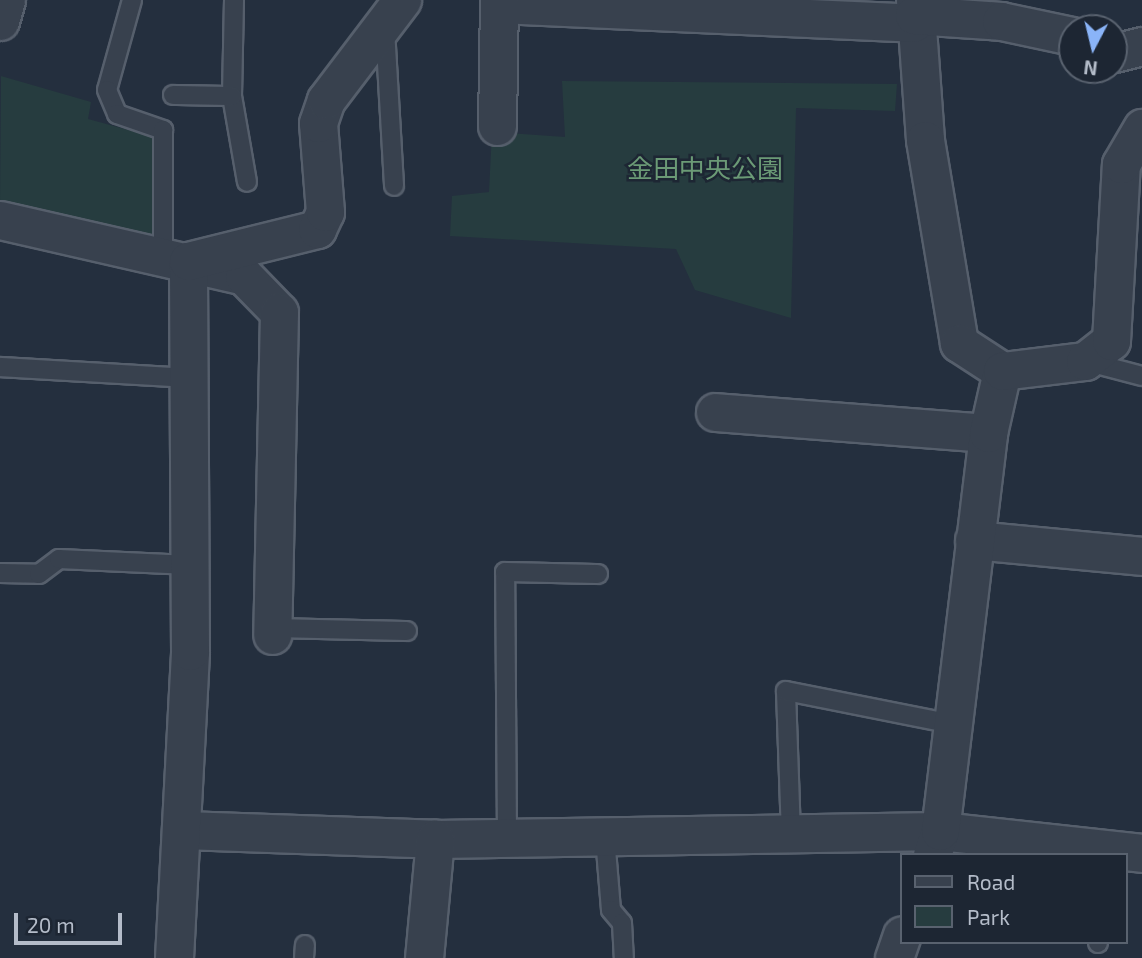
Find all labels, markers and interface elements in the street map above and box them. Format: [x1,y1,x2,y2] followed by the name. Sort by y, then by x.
[1058,14,1128,84] north arrow
[1082,56,1099,81] text: N
[627,152,783,184] park label: 金田中央公園
[900,853,1128,944] legend
[967,869,1015,894] text: Road
[18,898,126,942] scale bar
[967,904,1010,929] text: Park
[27,912,75,937] text: 20 m

